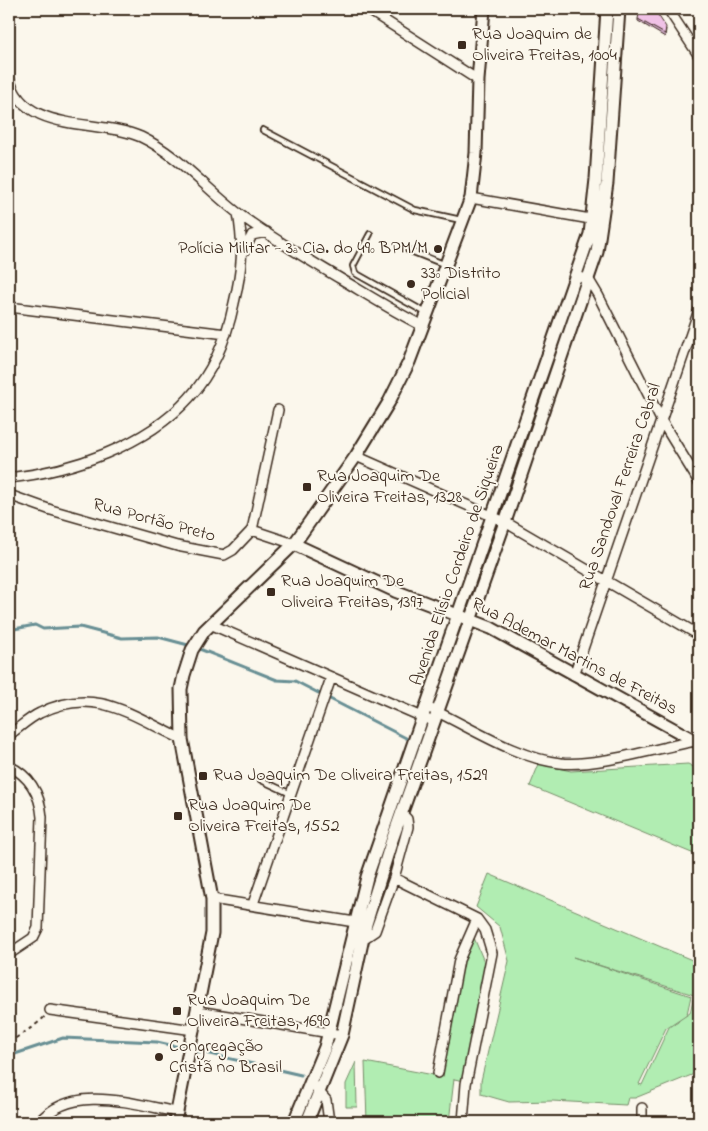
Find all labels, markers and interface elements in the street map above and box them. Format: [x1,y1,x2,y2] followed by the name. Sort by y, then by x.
[472,22,618,69] place label: Rua Joaquim de Oliveira Freitas, 1004
[456,39,468,51] marker: Rua Joaquim de Oliveira Freitas, 1004
[178,236,428,262] place label: Polícia Militar - 3ª Cia. do 49º BPM/M
[432,243,444,255] marker: Polícia Militar - 3ª Cia. do 49º BPM/M
[421,261,501,308] place label: 33º Distrito Policial
[405,278,417,290] marker: 33º Distrito Policial
[573,380,669,594] street label: Rua Sandoval Ferreira Cabral
[404,441,512,689] street label: Avenida Elísio Cordeiro de Siqueira
[317,464,462,511] place label: Rua Joaquim De Oliveira Freitas, 1328
[301,481,313,493] marker: Rua Joaquim De Oliveira Freitas, 1328
[90,492,218,550] street label: Rua Portão Preto
[281,569,424,616] place label: Rua Joaquim De Oliveira Freitas, 1397
[265,586,277,598] marker: Rua Joaquim De Oliveira Freitas, 1397
[466,591,682,723] street label: Rua Ademar Martins de Freitas
[213,763,488,789] place label: Rua Joaquim De Oliveira Freitas, 1529
[197,770,209,782] marker: Rua Joaquim De Oliveira Freitas, 1529
[188,793,340,840] place label: Rua Joaquim De Oliveira Freitas, 1552
[172,810,184,822] marker: Rua Joaquim De Oliveira Freitas, 1552
[187,988,330,1035] place label: Rua Joaquim De Oliveira Freitas, 1690
[171,1005,183,1017] marker: Rua Joaquim De Oliveira Freitas, 1690
[169,1034,282,1081] place label: Congregação Cristã no Brasil
[153,1051,165,1063] marker: Congregação Cristã no Brasil

